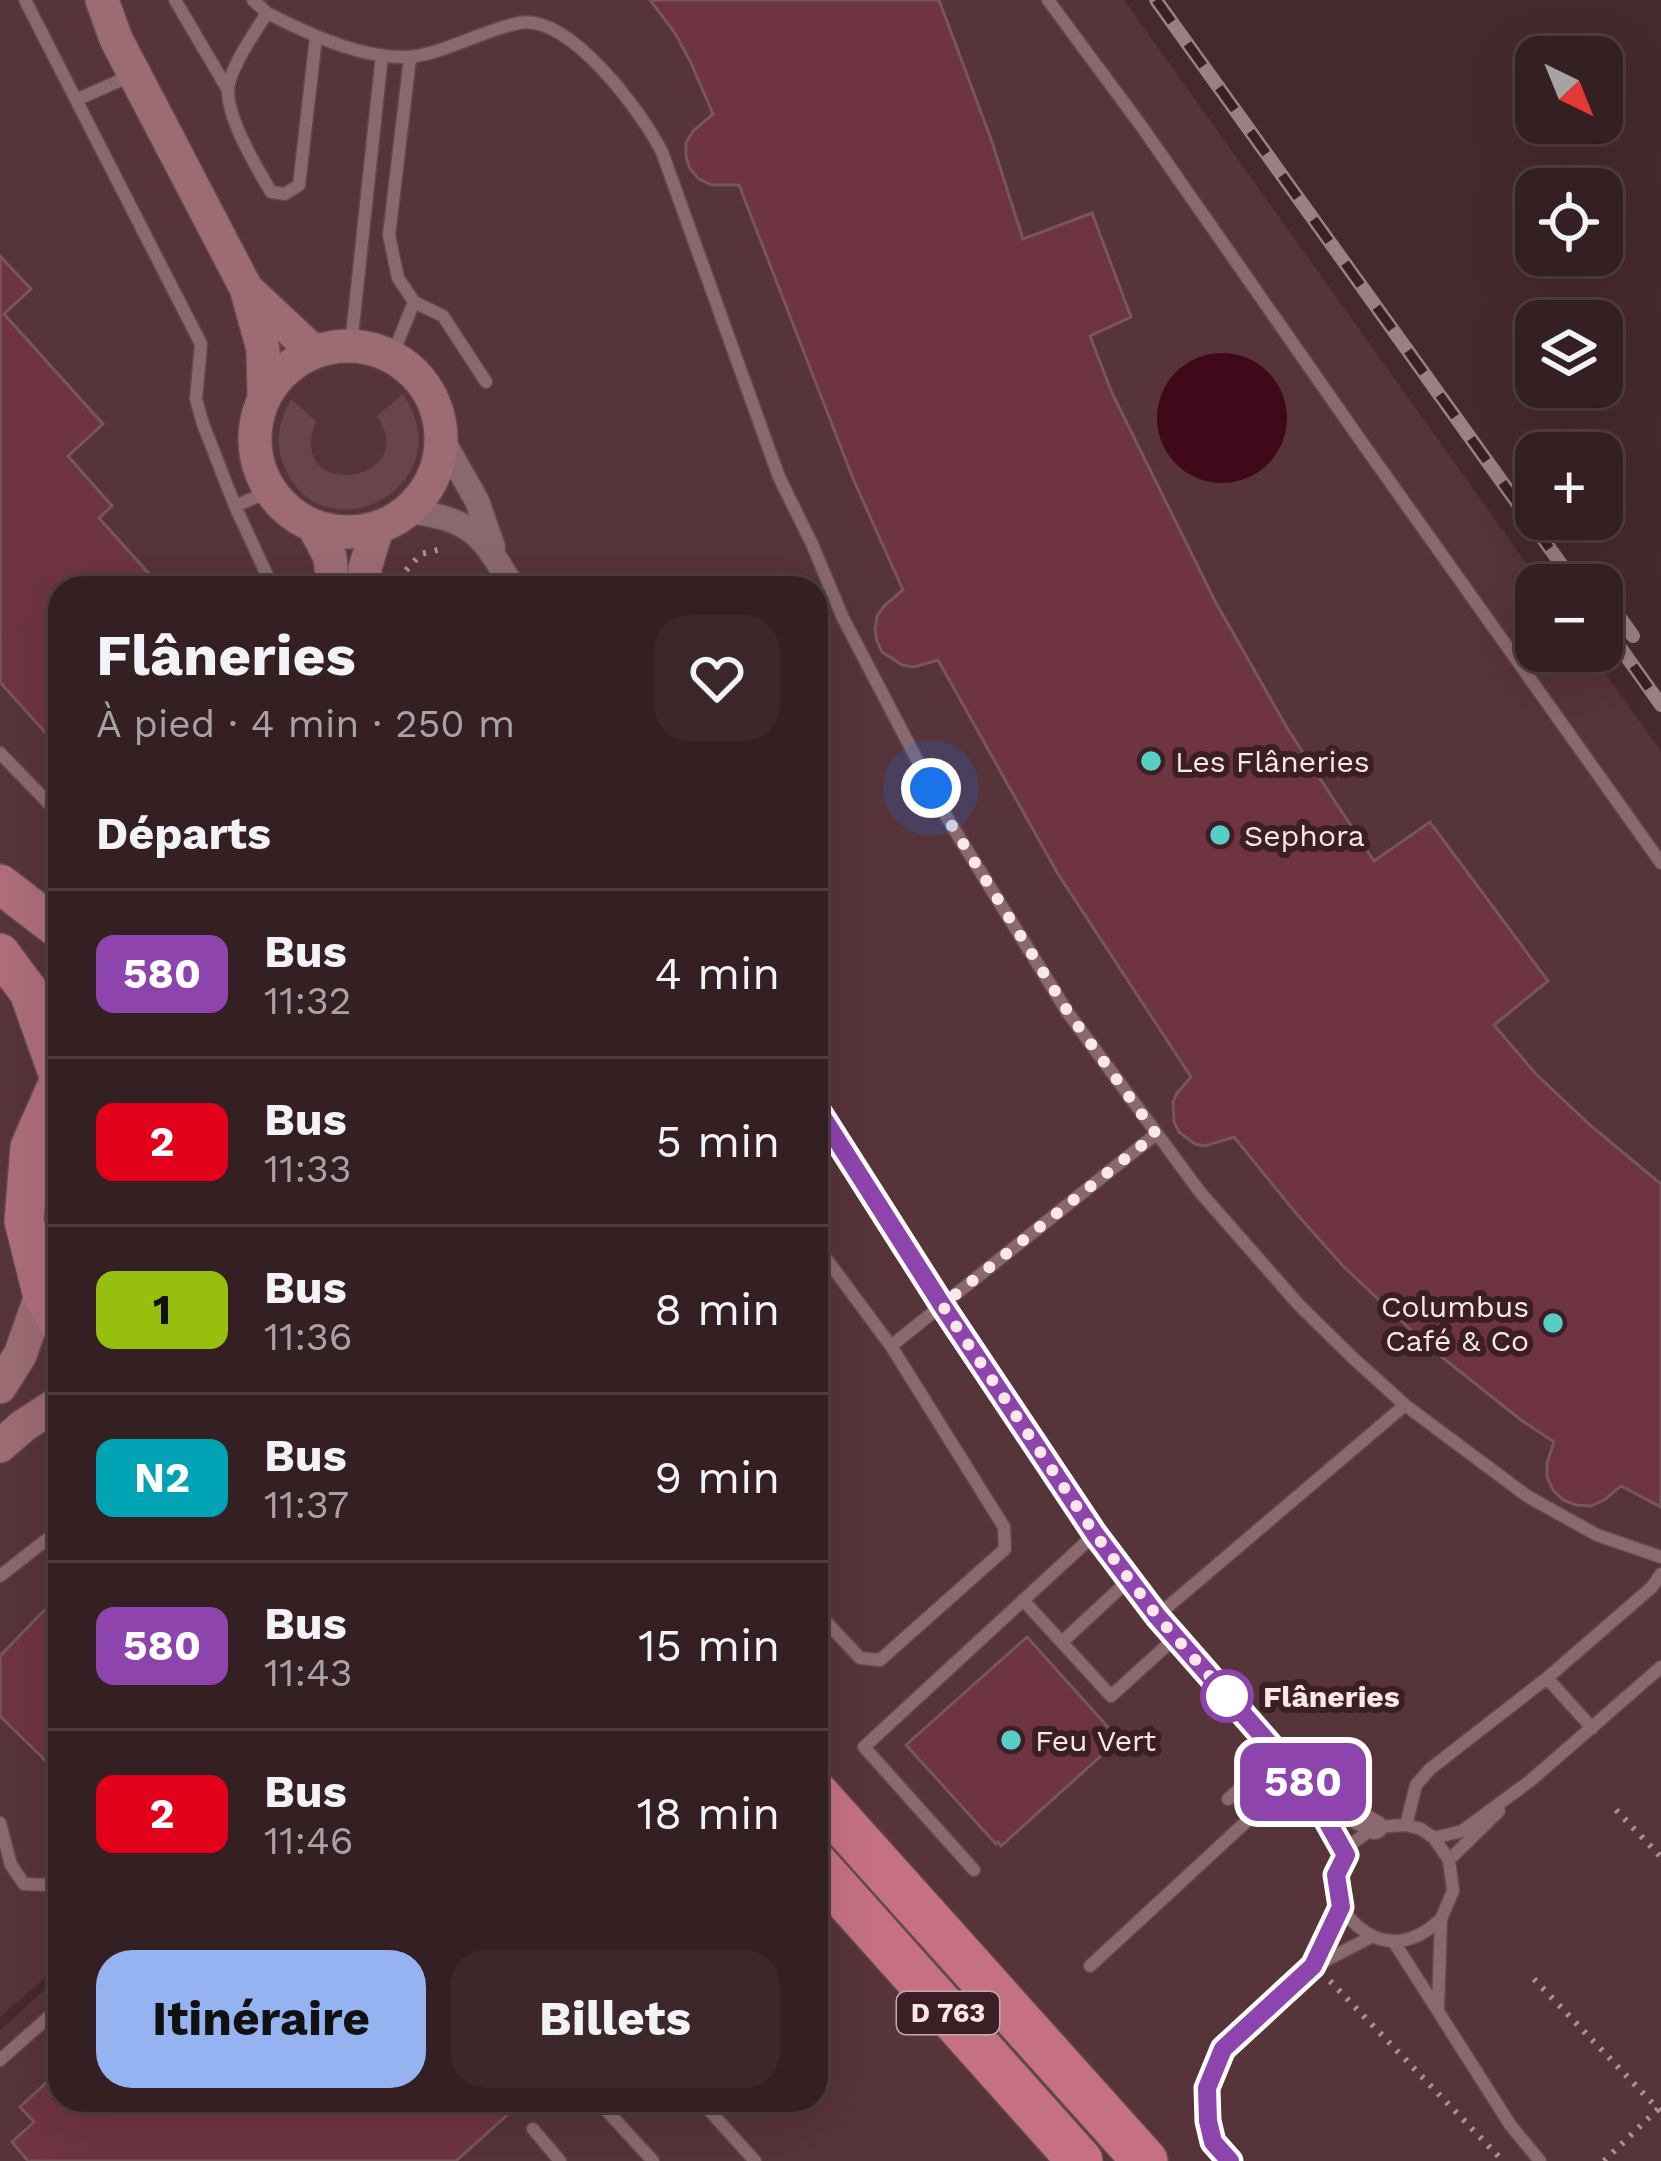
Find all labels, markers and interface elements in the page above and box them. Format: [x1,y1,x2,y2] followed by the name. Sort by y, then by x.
[1515,36,1623,144] north arrow
[1515,36,1623,672] map controls
[1515,168,1623,276] button: locate
[1515,300,1623,408] button: layers
[1515,432,1623,540] button: +
[1515,564,1623,672] button: −
[654,615,780,741] button: heart
[96,622,356,689] text: Flâneries
[96,701,515,746] text: À pied · 4 min · 250 m
[1175,744,1370,779] place label: Les Flâneries
[1138,748,1164,774] marker: Les Flâneries
[901,758,961,818] your location
[96,807,271,860] text: Départs
[1244,818,1365,853] place label: Sephora
[1207,822,1233,848] marker: Sephora
[264,925,347,978] text: Bus
[654,947,780,1000] text: 4 min
[123,949,201,998] text: 580
[264,978,351,1023] text: 11:32
[264,1093,347,1146] text: Bus
[656,1115,780,1168] text: 5 min
[149,1117,175,1166] text: 2
[264,1146,351,1191] text: 11:33
[264,1261,347,1314] text: Bus
[654,1283,780,1336] text: 8 min
[153,1285,171,1334] text: 1
[1381,1289,1529,1358] place label: Columbus Café & Co
[1540,1310,1566,1336] marker: Columbus Café & Co
[264,1314,352,1359] text: 11:36
[264,1429,347,1482] text: Bus
[654,1451,780,1504] text: 9 min
[134,1453,190,1502] text: N2
[264,1482,349,1527] text: 11:37
[264,1597,347,1650] text: Bus
[638,1619,780,1672] text: 15 min
[123,1621,201,1670] text: 580
[264,1650,353,1695] text: 11:43
[1202,1671,1252,1721] marker: Flâneries
[1263,1679,1400,1714] place label: Flâneries
[1035,1723,1156,1758] place label: Feu Vert
[998,1727,1024,1753] marker: Feu Vert
[1234,1743,1372,1821] line badge: 580
[1264,1757,1342,1806] text: 580
[264,1765,347,1818] text: Bus
[637,1787,780,1840] text: 18 min
[149,1789,175,1838] text: 2
[264,1818,354,1863] text: 11:46
[96,1950,426,2088] button: Itinéraire
[450,1950,780,2088] button: Billets
[897,1992,999,2034] road number: D 763

